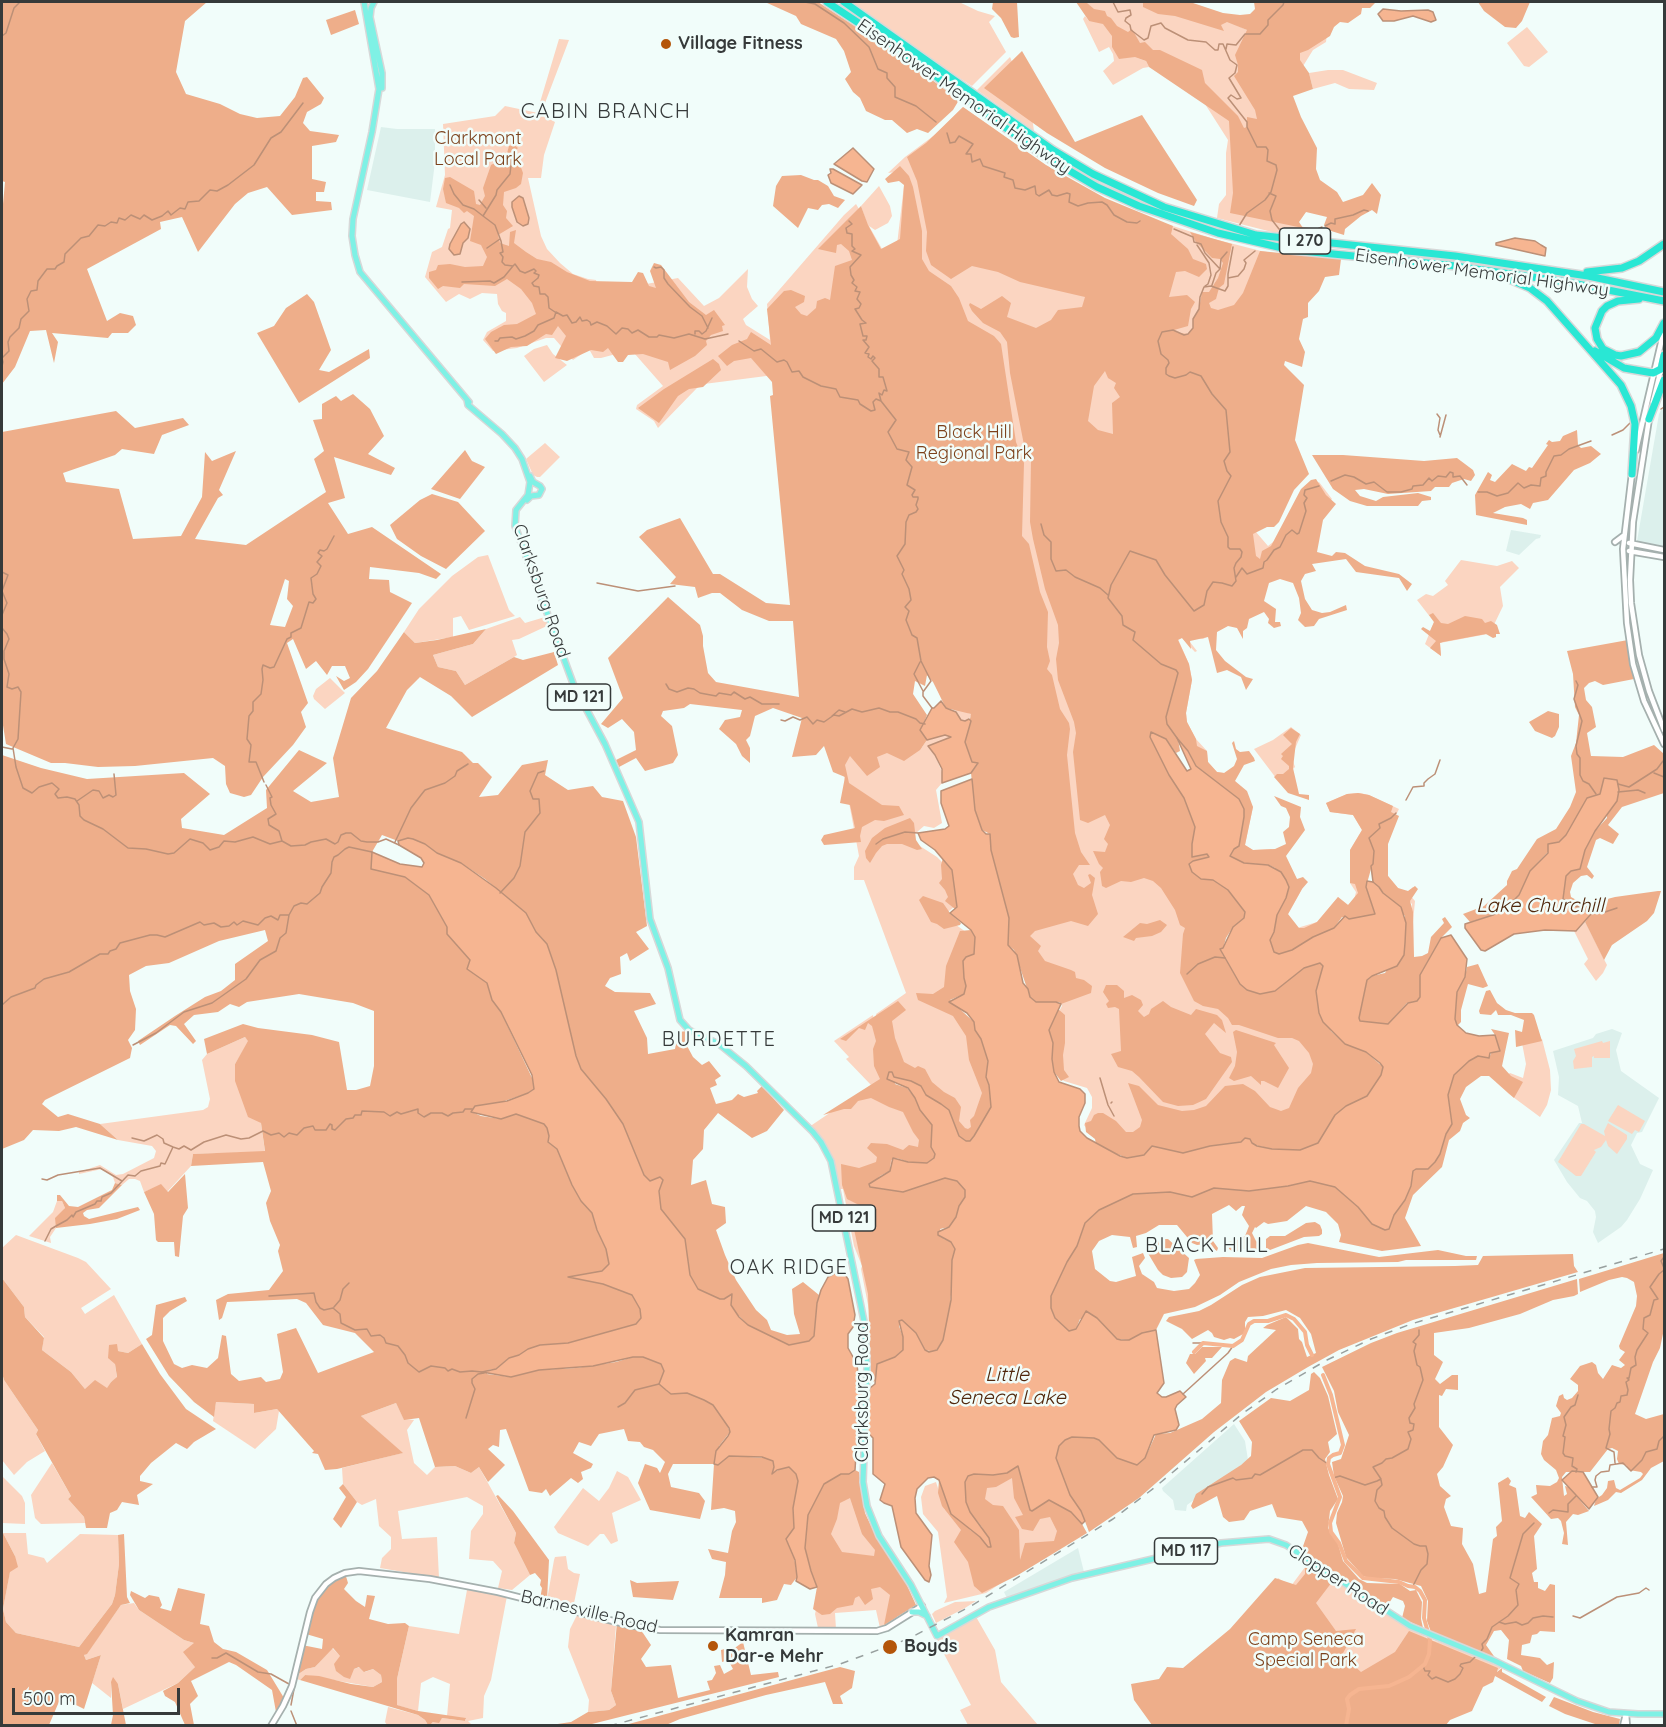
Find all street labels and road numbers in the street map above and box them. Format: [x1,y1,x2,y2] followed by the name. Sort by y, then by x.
[853,15,1075,179] street label: Eisenhower Memorial Highway
[1280,228,1330,254] road number: I 270
[1354,245,1610,301] street label: Eisenhower Memorial Highway
[508,521,574,661] street label: Clarksburg Road
[548,684,610,710] road number: MD 121
[812,1205,876,1231] road number: MD 121
[852,1322,874,1462] street label: Clarksburg Road
[1154,1538,1218,1564] road number: MD 117
[1284,1540,1392,1620] street label: Clopper Road
[518,1586,660,1638] street label: Barnesville Road

